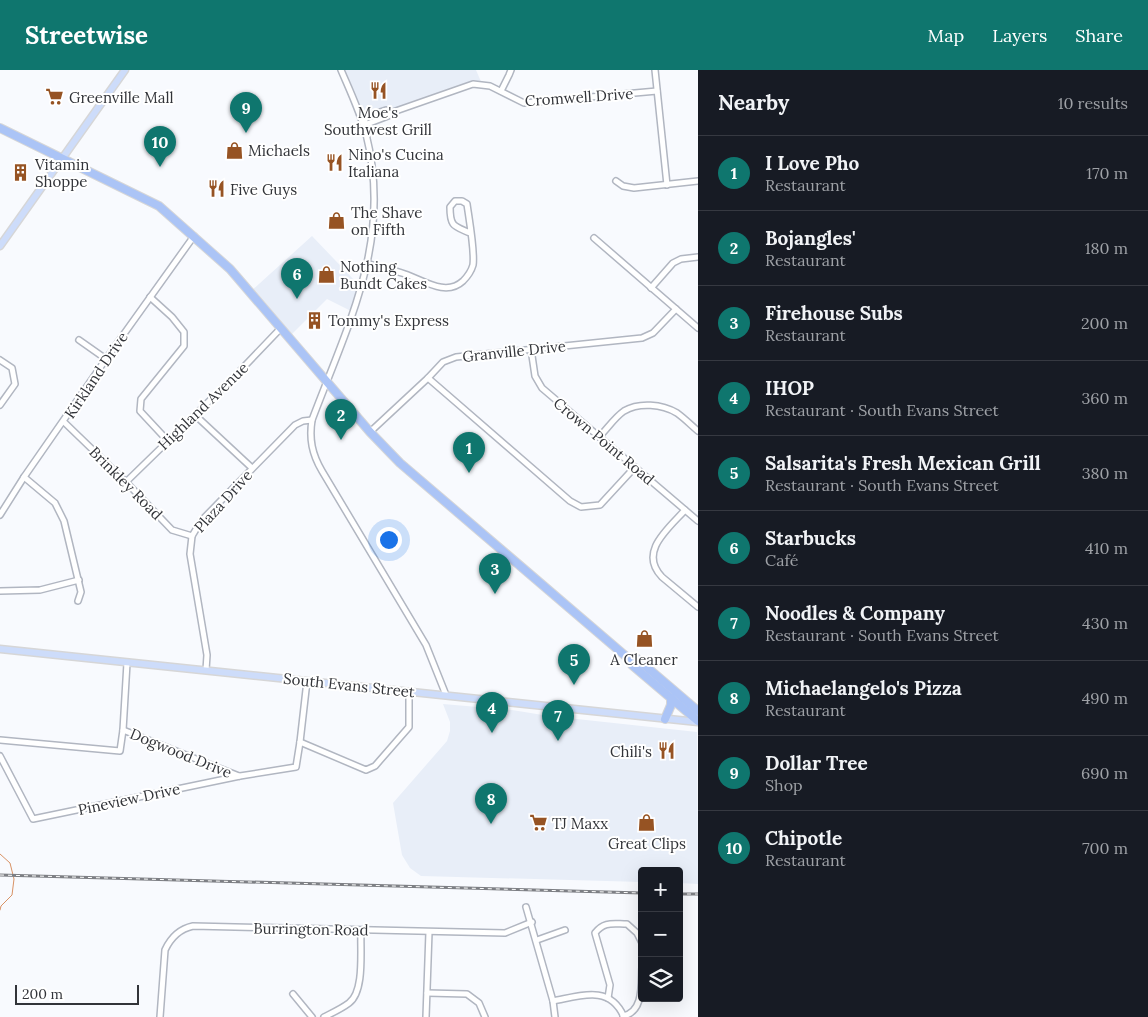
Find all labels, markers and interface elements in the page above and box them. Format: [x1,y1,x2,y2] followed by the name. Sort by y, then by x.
[25,20,148,51] text: Streetwise
[928,24,964,47] text: Map
[992,24,1047,47] text: Layers
[1075,24,1123,47] text: Share
[368,81,388,101] restaurant icon: Moe's Southwest Grill
[524,84,634,110] street label: Cromwell Drive
[45,87,65,107] supermarket icon: Greenville Mall
[69,88,174,107] place label: Greenville Mall
[718,89,789,116] text: Nearby
[230,92,262,133] pin: 9
[1058,93,1128,113] text: 10 results
[324,103,432,139] place label: Moe's Southwest Grill
[144,126,176,167] pin: 10
[224,140,244,160] shop icon: Michaels
[248,141,310,160] place label: Michaels
[348,145,444,181] place label: Nino's Cucina Italiana
[765,151,859,175] text: I Love Pho
[324,153,344,173] restaurant icon: Nino's Cucina Italiana
[34,155,89,191] place label: Vitamin Shoppe
[11,163,31,183] building icon: Vitamin Shoppe
[731,163,737,183] text: 1
[1086,163,1128,183] text: 170 m
[765,175,846,195] text: Restaurant
[206,179,226,199] restaurant icon: Five Guys
[230,180,297,199] place label: Five Guys
[351,203,422,239] place label: The Shave on Fifth
[327,211,347,231] shop icon: The Shave on Fifth
[765,226,856,250] text: Bojangles'
[730,238,738,258] text: 2
[1085,238,1128,258] text: 180 m
[765,250,846,270] text: Restaurant
[340,257,427,293] place label: Nothing Bundt Cakes
[281,258,313,299] pin: 6
[316,265,336,285] shop icon: Nothing Bundt Cakes
[765,301,903,325] text: Firehouse Subs
[304,310,324,330] building icon: Tommy's Express
[328,311,449,330] place label: Tommy's Express
[730,313,738,333] text: 3
[1081,313,1128,333] text: 200 m
[765,325,846,345] text: Restaurant
[60,328,132,422] street label: Kirkland Drive
[461,336,567,366] street label: Granville Drive
[154,358,252,454] street label: Highland Avenue
[765,376,814,400] text: IHOP
[730,388,738,408] text: 4
[1081,388,1128,408] text: 360 m
[550,393,658,489] street label: Crown Point Road
[325,399,357,440] pin: 2
[765,400,999,420] text: Restaurant · South Evans Street
[453,432,485,473] pin: 1
[85,442,167,524] street label: Brinkley Road
[765,451,1041,475] text: Salsarita's Fresh Mexican Grill
[730,463,738,483] text: 5
[1082,463,1128,483] text: 380 m
[190,466,256,536] street label: Plaza Drive
[765,475,999,495] text: Restaurant · South Evans Street
[765,526,856,550] text: Starbucks
[376,527,402,553] your location
[729,538,739,558] text: 6
[1085,538,1128,558] text: 410 m
[765,550,798,570] text: Café
[479,553,511,594] pin: 3
[765,601,945,625] text: Noodles & Company
[730,613,738,633] text: 7
[1082,613,1128,633] text: 430 m
[765,625,999,645] text: Restaurant · South Evans Street
[634,628,654,648] shop icon: A Cleaner
[558,644,590,685] pin: 5
[609,650,678,669] place label: A Cleaner
[282,669,416,701] street label: South Evans Street
[765,676,962,700] text: Michaelangelo's Pizza
[729,688,739,708] text: 8
[1082,688,1128,708] text: 490 m
[476,692,508,733] pin: 4
[542,700,574,741] pin: 7
[765,700,846,720] text: Restaurant
[127,724,235,782] street label: Dogwood Drive
[656,741,676,761] restaurant icon: Chili's
[610,742,652,761] place label: Chili's
[765,751,868,775] text: Dollar Tree
[729,763,739,783] text: 9
[1081,763,1128,783] text: 690 m
[765,775,803,795] text: Shop
[76,779,182,819] street label: Pineview Drive
[475,783,507,824] pin: 8
[637,812,657,832] shop icon: Great Clips
[528,813,548,833] supermarket icon: TJ Maxx
[552,814,608,833] place label: TJ Maxx
[765,826,842,850] text: Chipotle
[608,834,686,853] place label: Great Clips
[726,838,742,858] text: 10
[1082,838,1128,858] text: 700 m
[765,850,846,870] text: Restaurant
[638,867,683,1002] map controls
[638,867,683,912] button: +
[638,912,683,957] button: −
[253,918,369,940] street label: Burrington Road
[638,957,683,1002] button: layers
[15,982,139,1005] scale bar
[22,985,63,1003] text: 200 m

